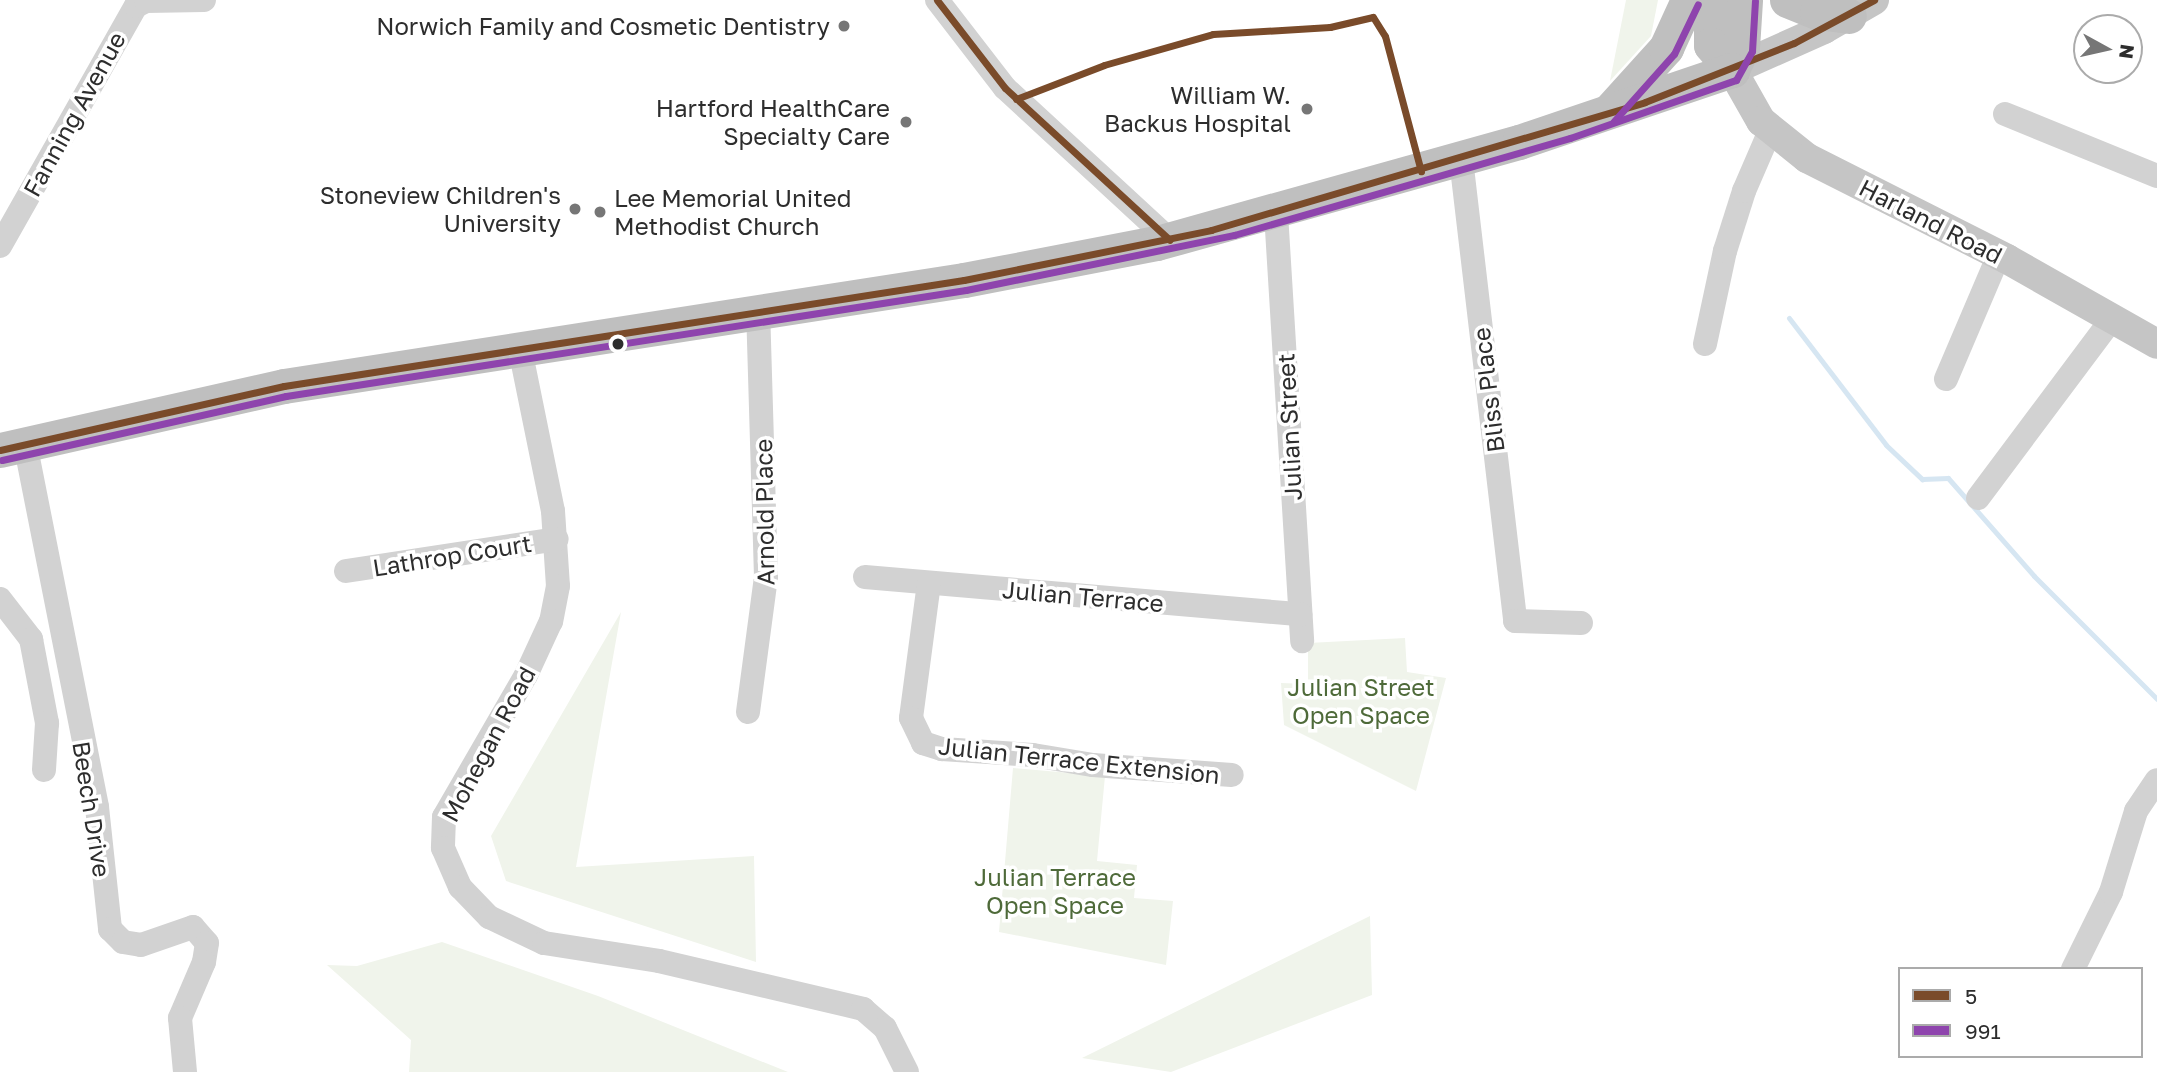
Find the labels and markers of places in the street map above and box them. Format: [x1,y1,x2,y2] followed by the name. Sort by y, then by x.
[376,12,830,40] place label: Norwich Family and Cosmetic Dentistry
[836,18,852,34] marker: Norwich Family and Cosmetic Dentistry
[1104,81,1291,137] place label: William W. Backus Hospital
[656,94,890,150] place label: Hartford HealthCare Specialty Care
[1297,99,1317,119] marker: William W. Backus Hospital
[896,112,916,132] marker: Hartford HealthCare Specialty Care
[320,181,561,237] place label: Stoneview Children's University
[614,184,852,240] place label: Lee Memorial United Methodist Church
[567,201,583,217] marker: Stoneview Children's University
[592,204,608,220] marker: Lee Memorial United Methodist Church
[611,337,625,351] unlabelled marker

